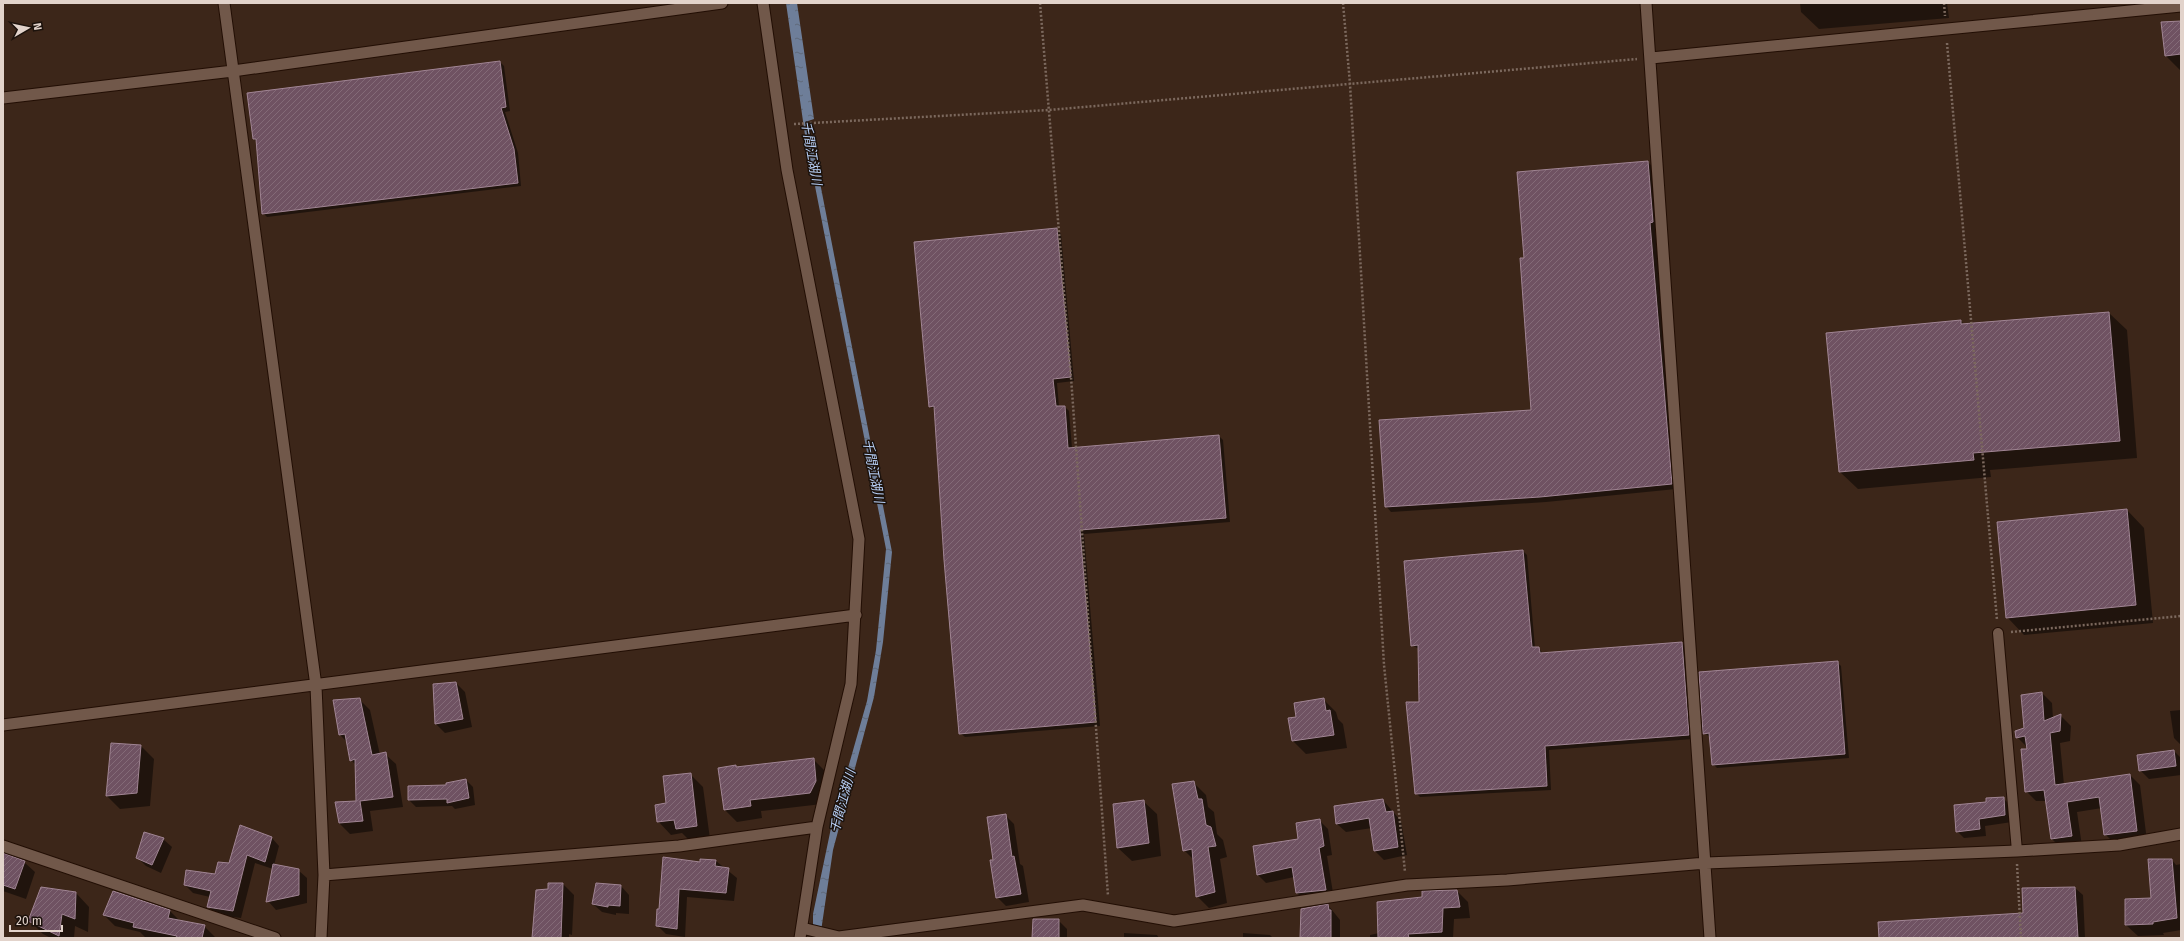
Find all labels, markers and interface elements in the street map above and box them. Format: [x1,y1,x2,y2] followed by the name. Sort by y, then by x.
[8,8,48,48] north arrow
[30,22,44,31] text: N
[798,120,825,188] water label: 千間江湖川
[860,438,887,506] water label: 千間江湖川
[827,766,859,834] water label: 千間江湖川
[10,907,62,933] scale bar
[16,914,42,928] text: 20 m

